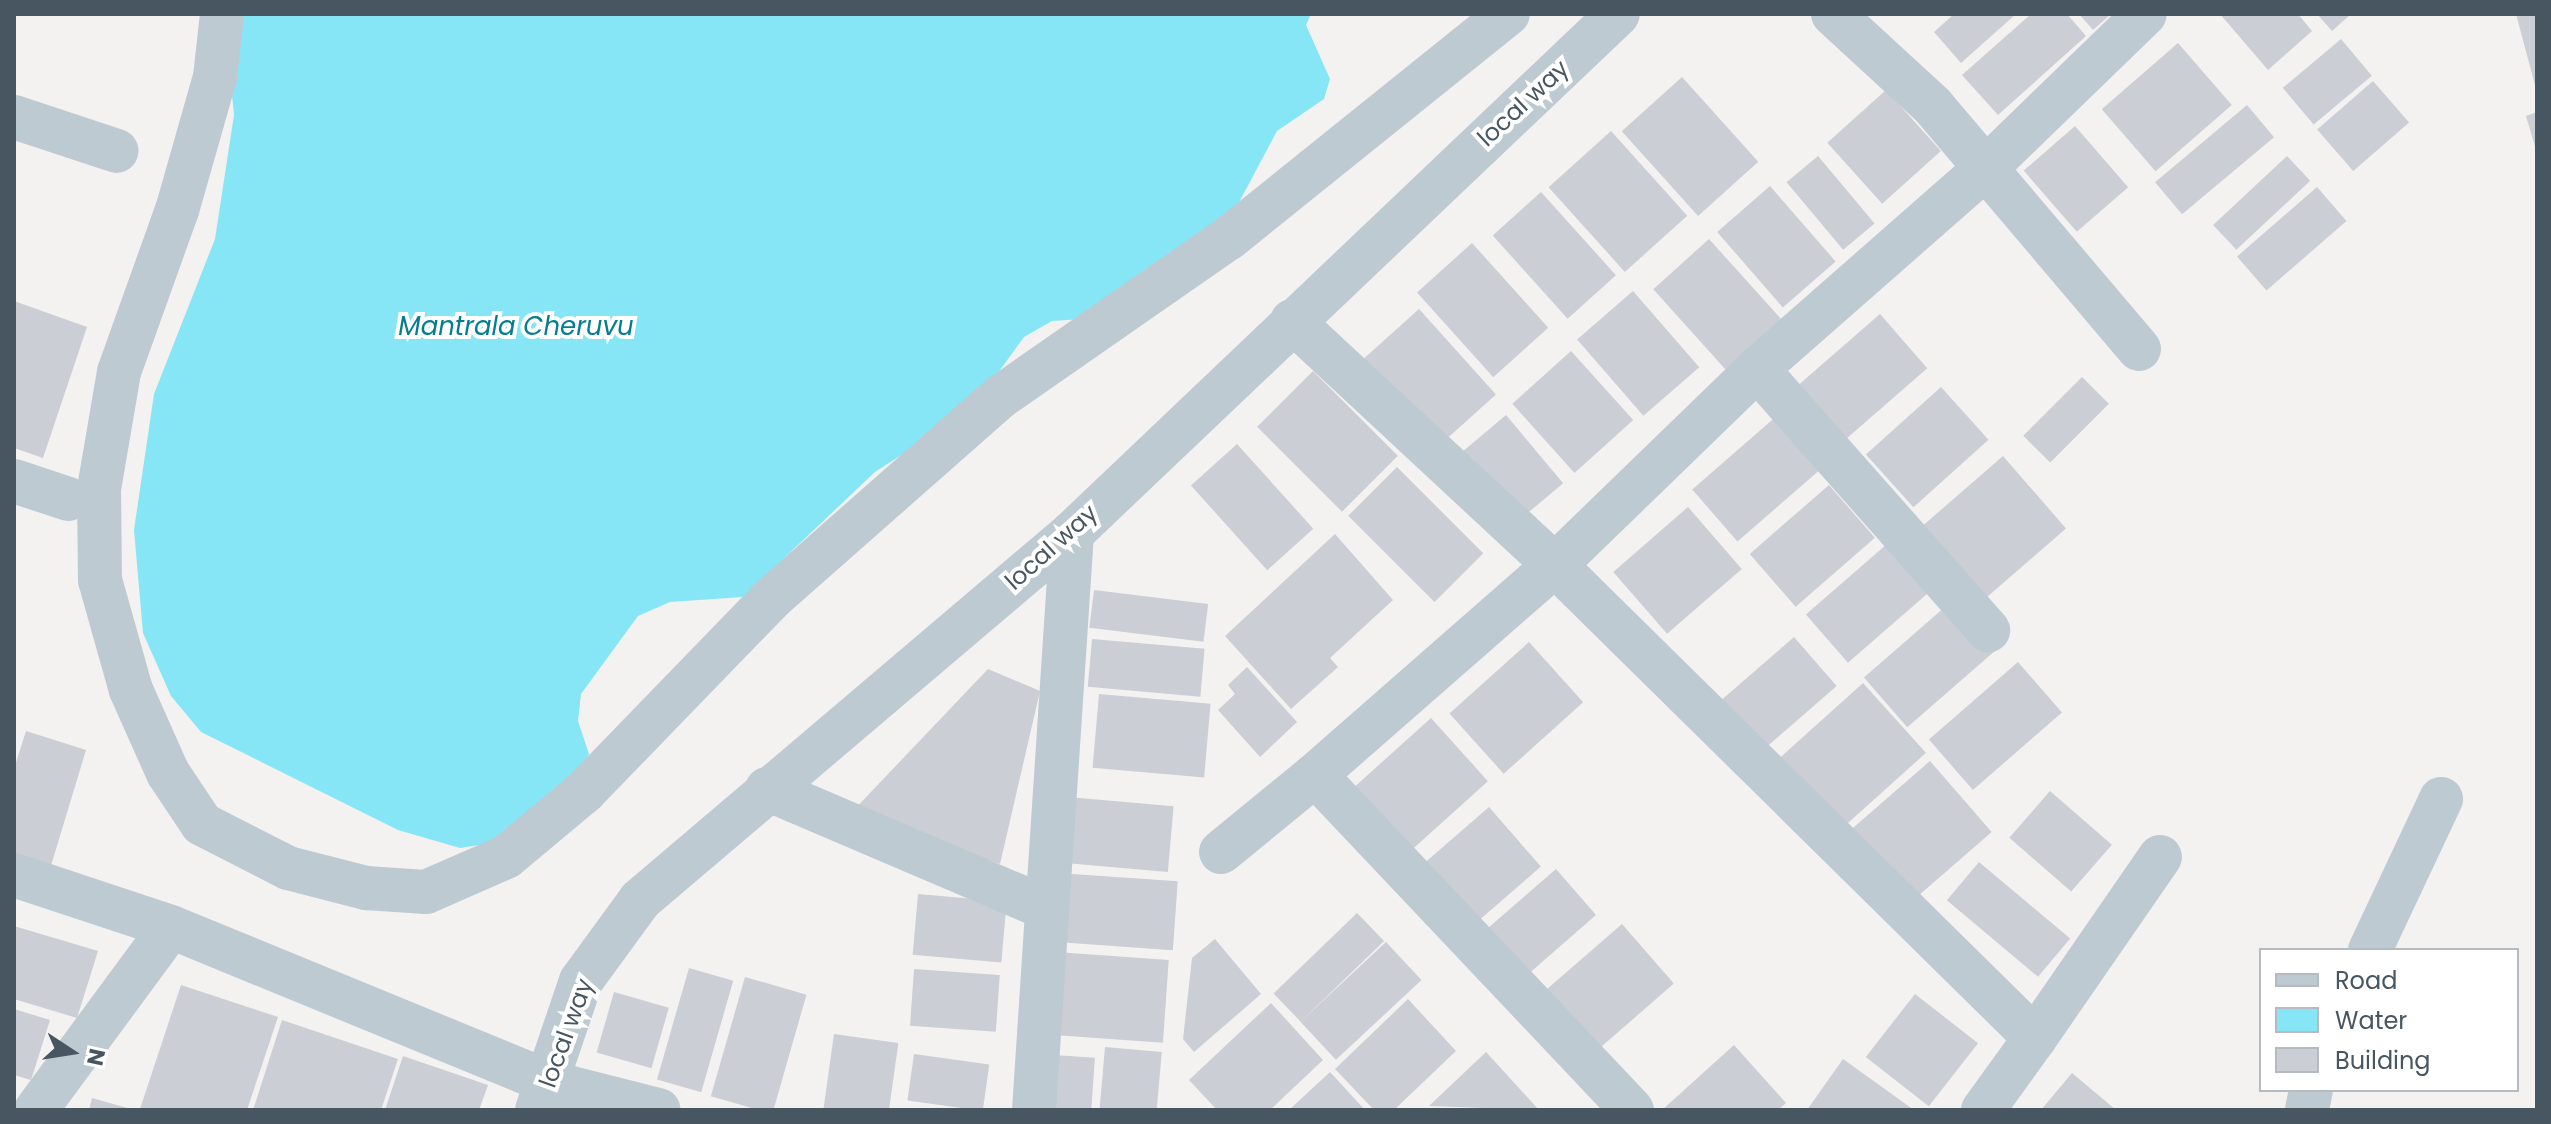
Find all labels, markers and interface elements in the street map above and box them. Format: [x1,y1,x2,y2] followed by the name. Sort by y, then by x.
[1472,54,1574,152] street label: local way
[398,311,634,343] water label: Mantrala Cheruvu
[999,498,1103,596] street label: local way
[2259,948,2519,1092] legend
[2335,964,2397,997] text: Road
[533,975,599,1091] street label: local way
[2335,1004,2407,1037] text: Water
[32,1012,112,1092] north arrow
[2335,1044,2431,1077] text: Building
[79,1046,113,1068] text: N

